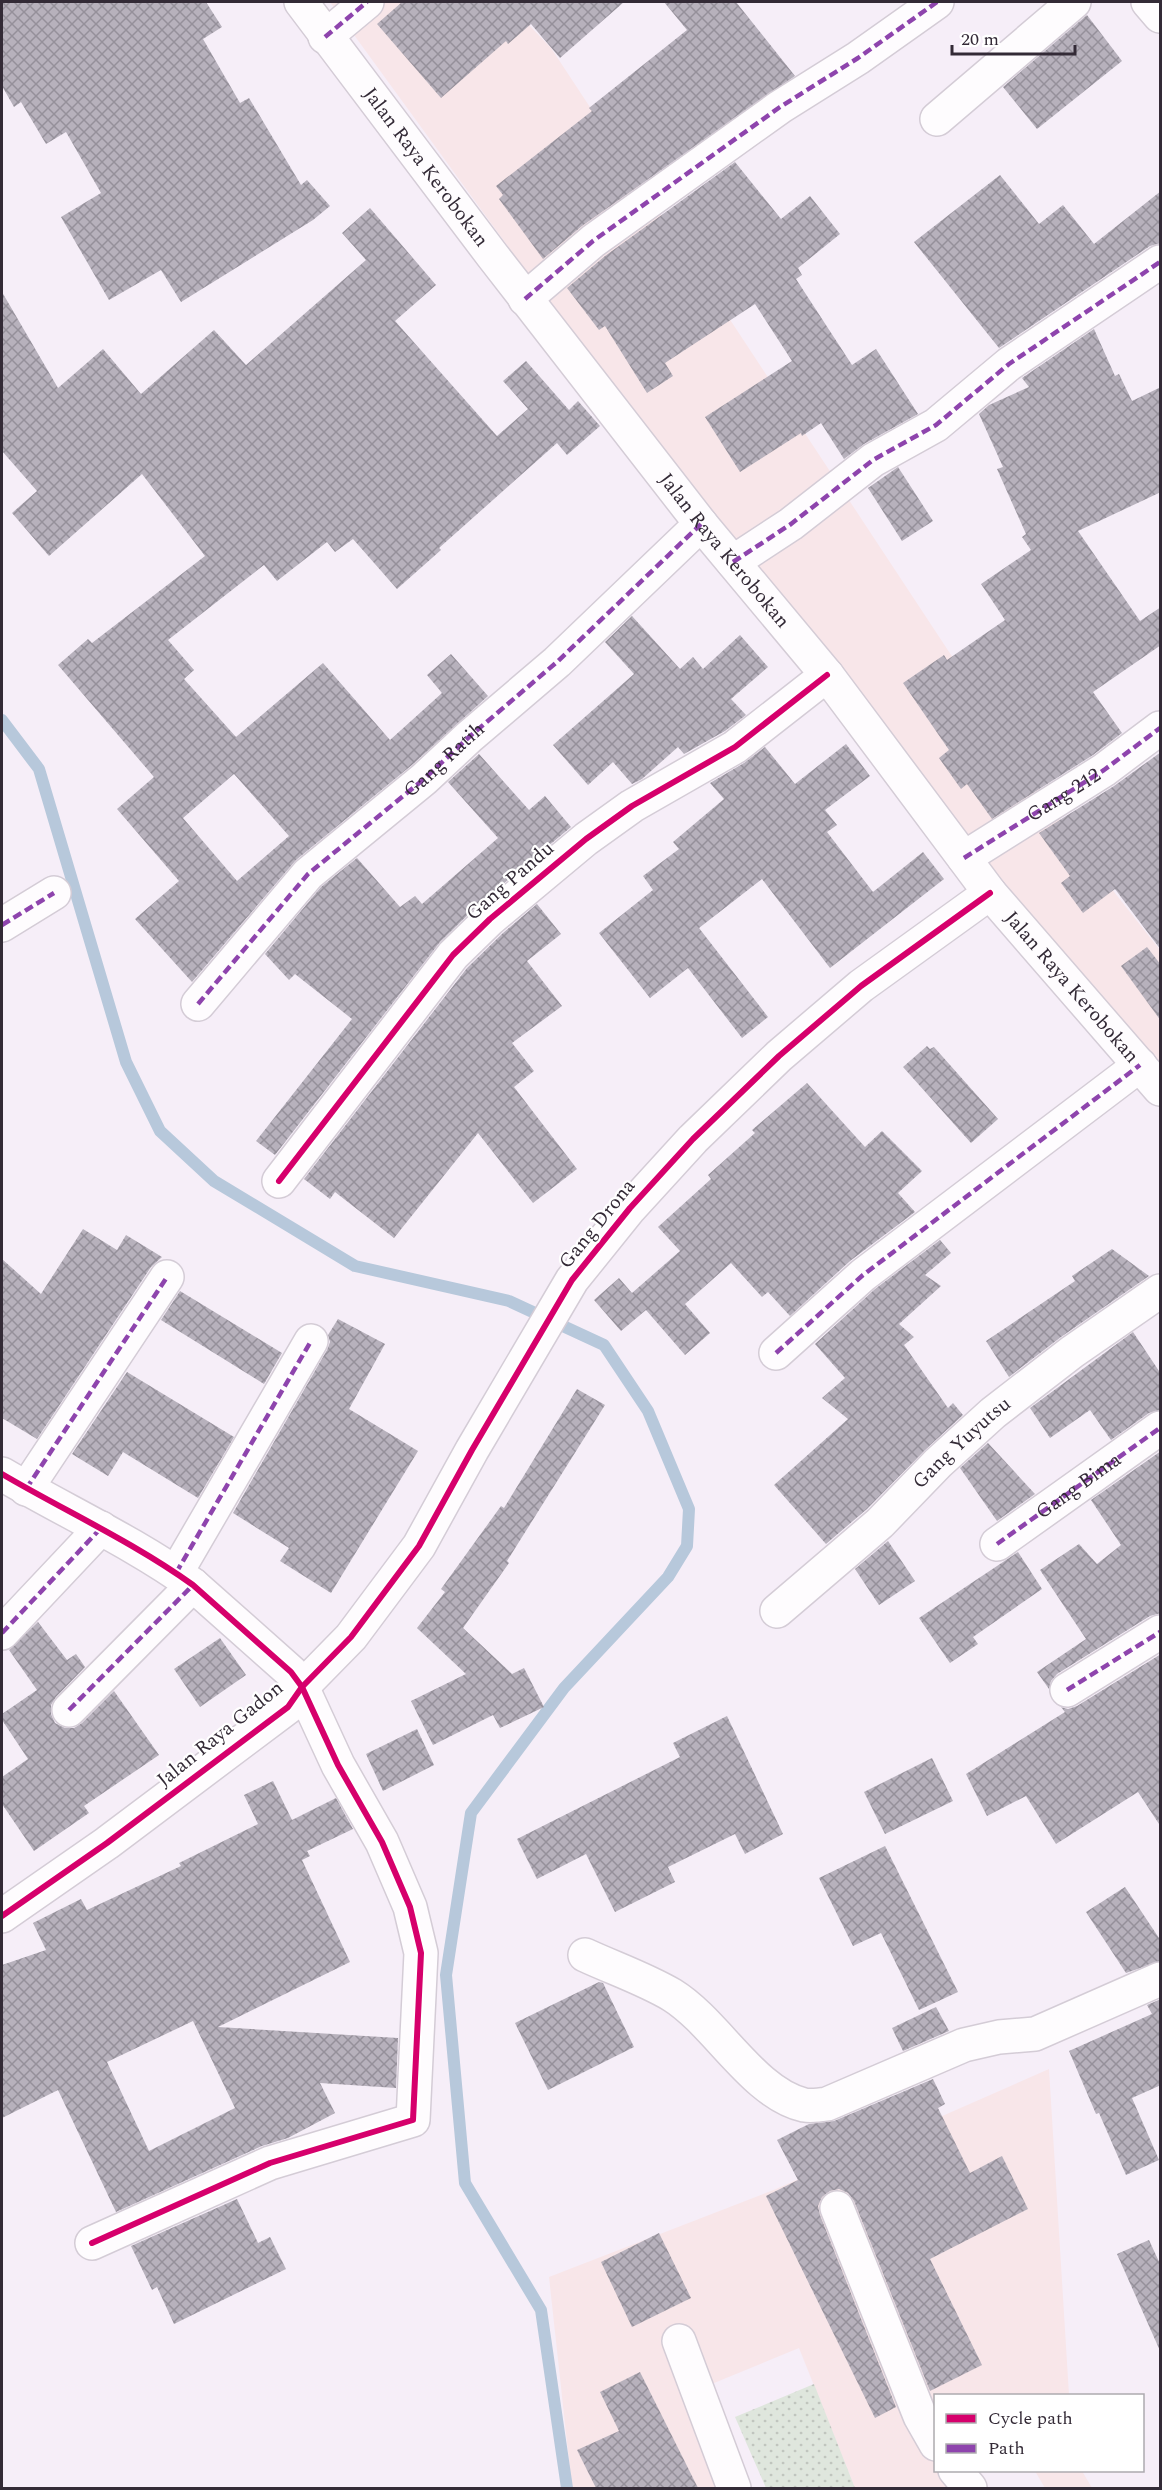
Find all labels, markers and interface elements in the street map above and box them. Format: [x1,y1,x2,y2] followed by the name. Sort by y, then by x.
[952,18,1075,56] scale bar
[961,26,999,53] text: 20 m
[355,81,496,253] street label: Jalan Raya Kerobokan
[651,466,797,635] street label: Jalan Raya Kerobokan
[397,715,491,805] street label: Gang Ratih
[1021,761,1107,830] street label: Gang 212
[459,834,561,928] street label: Gang Pandu
[997,904,1146,1070] street label: Jalan Raya Kerobokan
[551,1172,643,1275] street label: Gang Drona
[905,1389,1017,1496] street label: Gang Yuyutsu
[1029,1445,1128,1527] street label: Gang Bima
[150,1673,290,1795] street label: Jalan Raya Gadon
[934,2394,1144,2472] legend
[988,2405,1073,2432] text: Cycle path
[988,2435,1025,2462] text: Path

